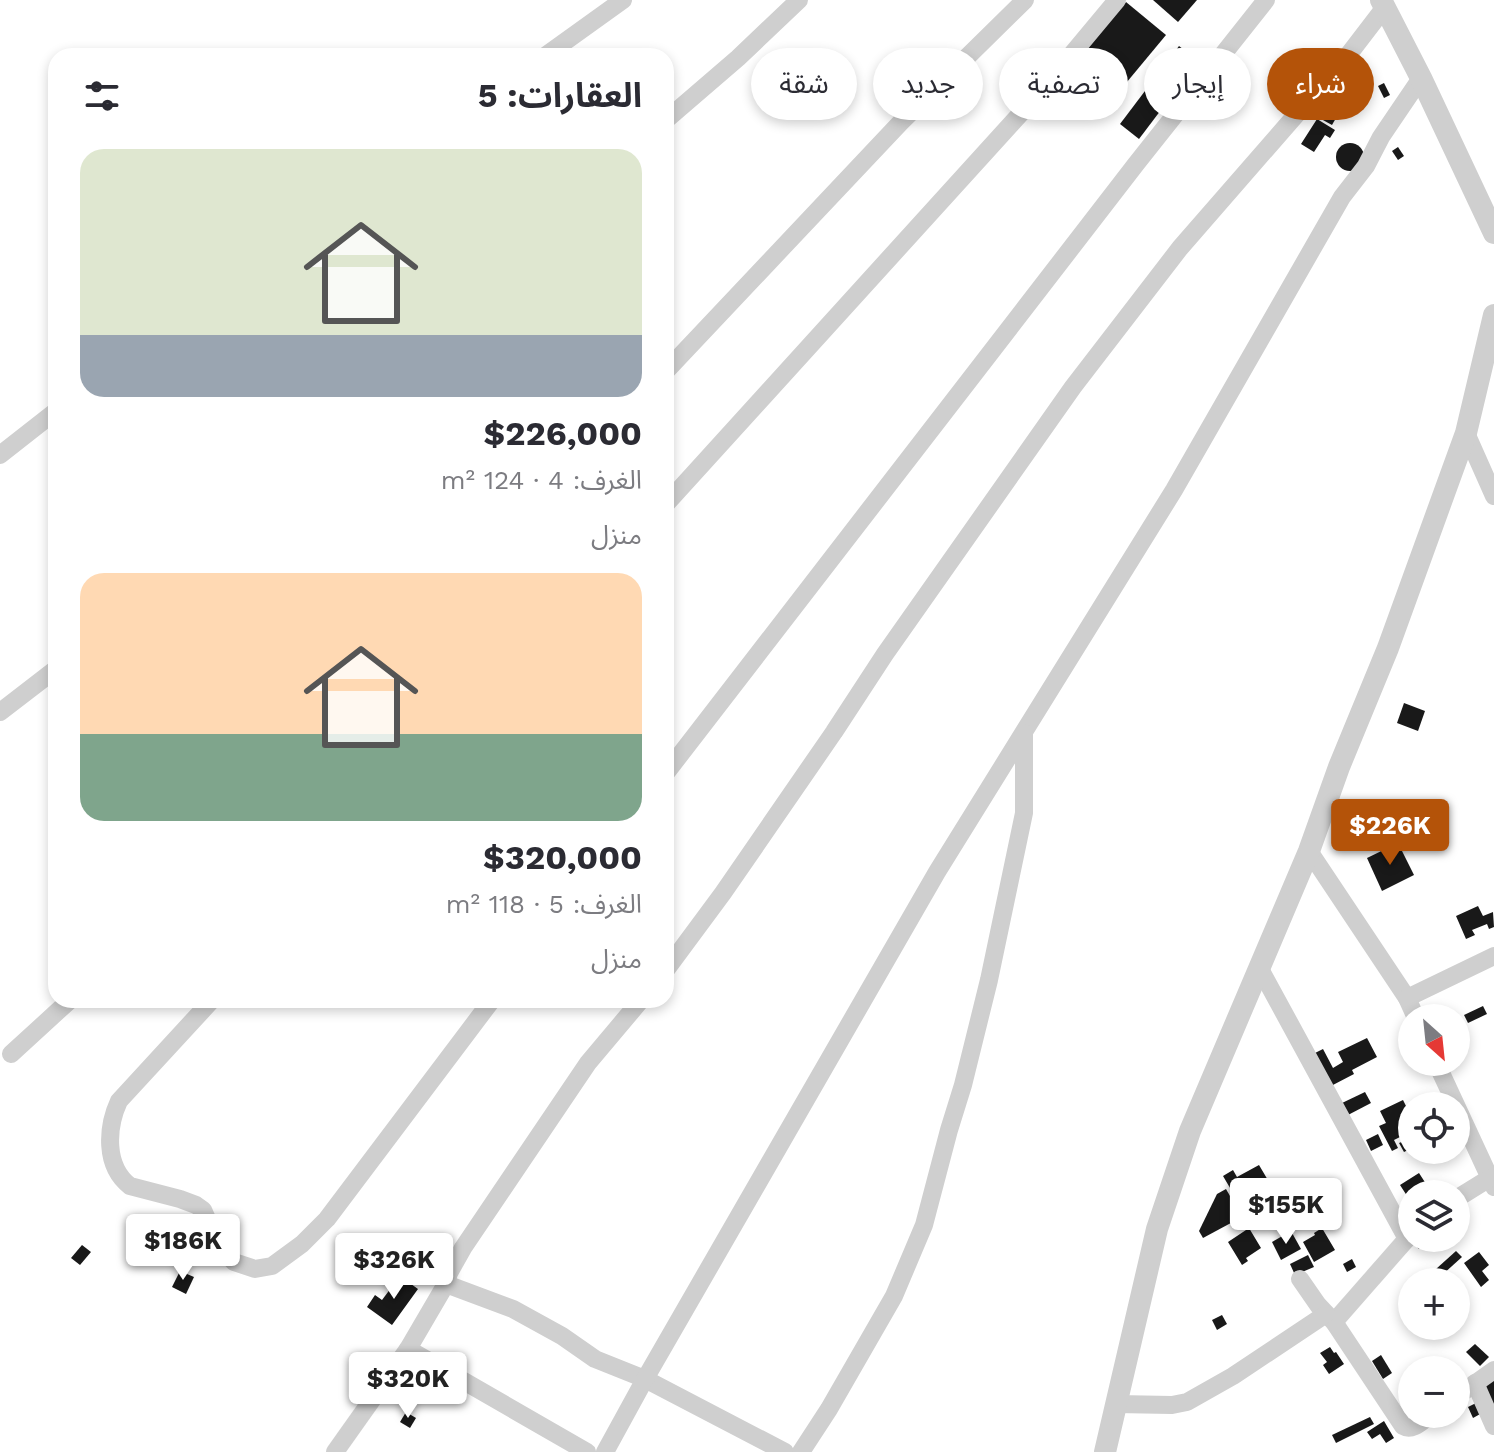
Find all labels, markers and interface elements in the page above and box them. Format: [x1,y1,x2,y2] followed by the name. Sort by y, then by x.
[751,48,857,120] chip: شقة
[873,48,983,120] chip: جديد
[999,48,1128,120] chip: تصفية
[1144,48,1251,120] chip: إيجار
[1267,48,1374,120] chip: شراء
[80,74,124,118] icon: filters
[478,75,642,115] text: العقارات: 5
[289,201,433,345] icon: home
[484,413,642,453] text: $226,000
[441,465,642,495] text: الغرف: 4 · 124 m²
[591,520,642,550] text: منزل
[289,625,433,769] icon: home
[1334,799,1446,867] pin: $226K
[1349,810,1431,840] text: $226K
[483,837,642,877] text: $320,000
[446,889,642,919] text: الغرف: 5 · 118 m²
[591,944,642,974] text: منزل
[1398,1004,1470,1076] north arrow
[1398,1004,1470,1428] map controls
[1398,1092,1470,1164] button: locate
[1230,1178,1342,1246] pin: $155K
[1398,1180,1470,1252] button: layers
[1248,1189,1324,1219] text: $155K
[127,1214,239,1282] pin: $186K
[144,1225,222,1255] text: $186K
[338,1233,450,1301] pin: $326K
[353,1244,435,1274] text: $326K
[1398,1268,1470,1340] button: +
[352,1352,464,1420] pin: $320K
[1398,1356,1470,1428] button: −
[367,1363,449,1393] text: $320K

